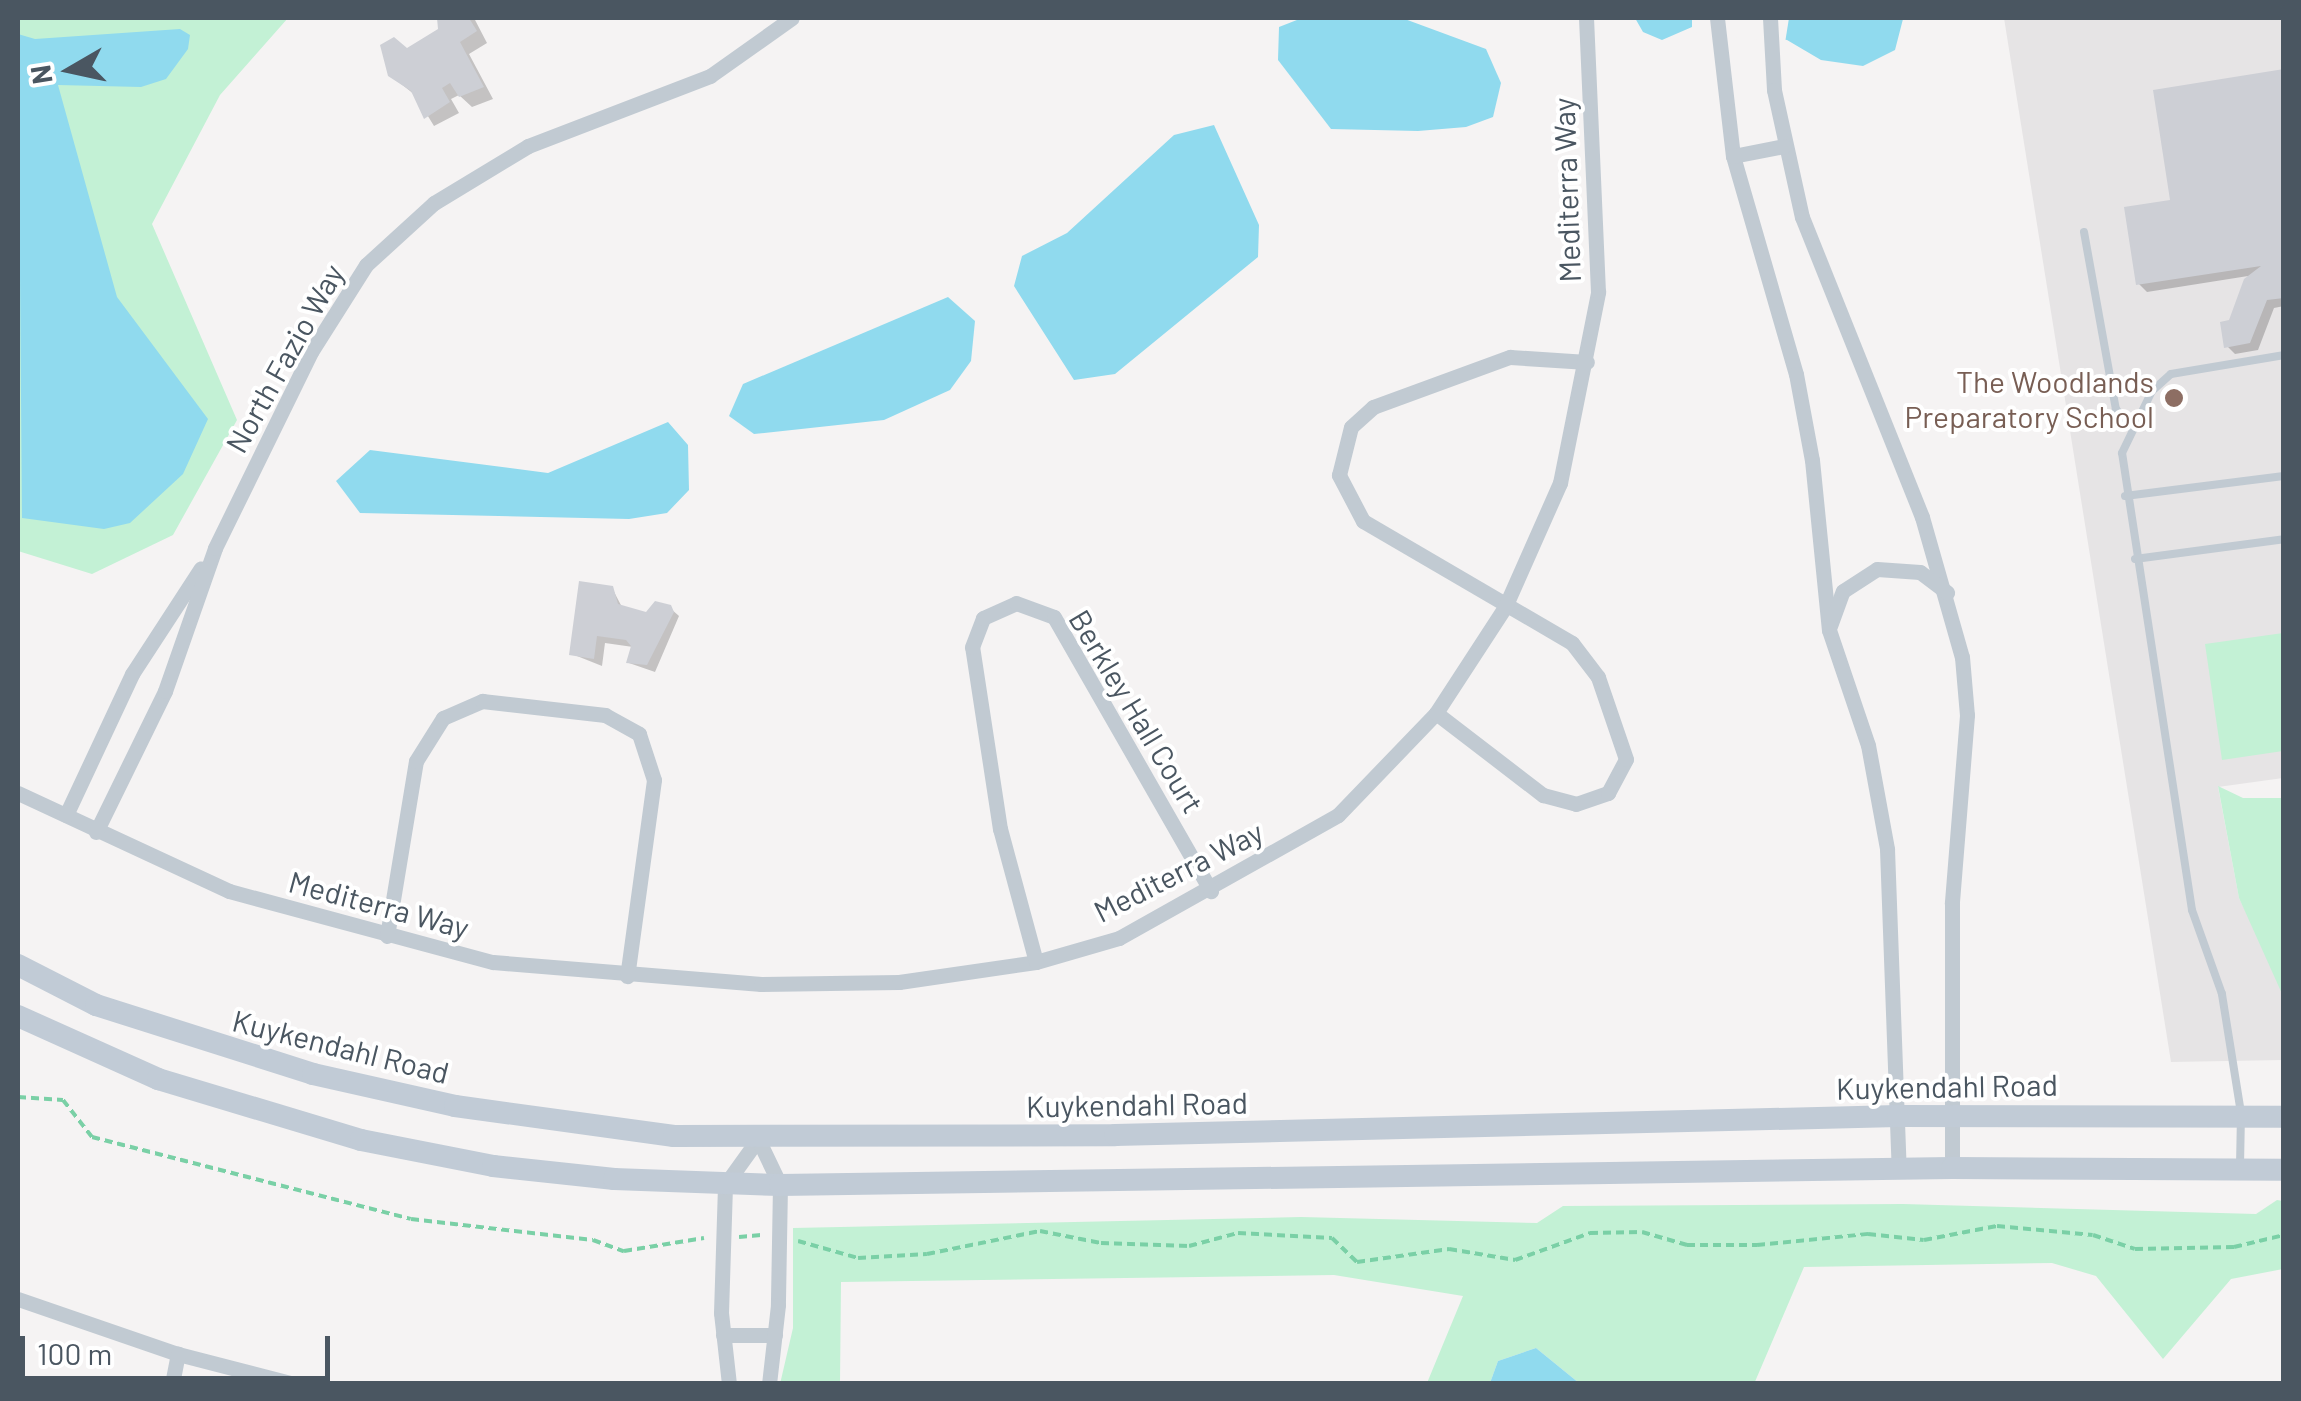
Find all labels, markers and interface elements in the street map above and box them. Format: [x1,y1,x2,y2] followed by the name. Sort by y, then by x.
[20,20,120,120] north arrow
[22,63,59,87] text: N
[1545,97,1587,283] street label: Mediterra Way
[217,258,351,458] street label: North Fazio Way
[1904,363,2154,434] place label: The Woodlands Preparatory School
[2163,387,2185,409] marker: The Woodlands Preparatory School
[1062,603,1212,819] street label: Berkley Hall Court
[1087,813,1269,929] street label: Mediterra Way
[285,863,473,945] street label: Mediterra Way
[229,1002,453,1090] street label: Kuykendahl Road
[1836,1066,2058,1106] street label: Kuykendahl Road
[1026,1084,1248,1124] street label: Kuykendahl Road
[25,1316,335,1378] scale bar
[37,1335,112,1371] text: 100 m

